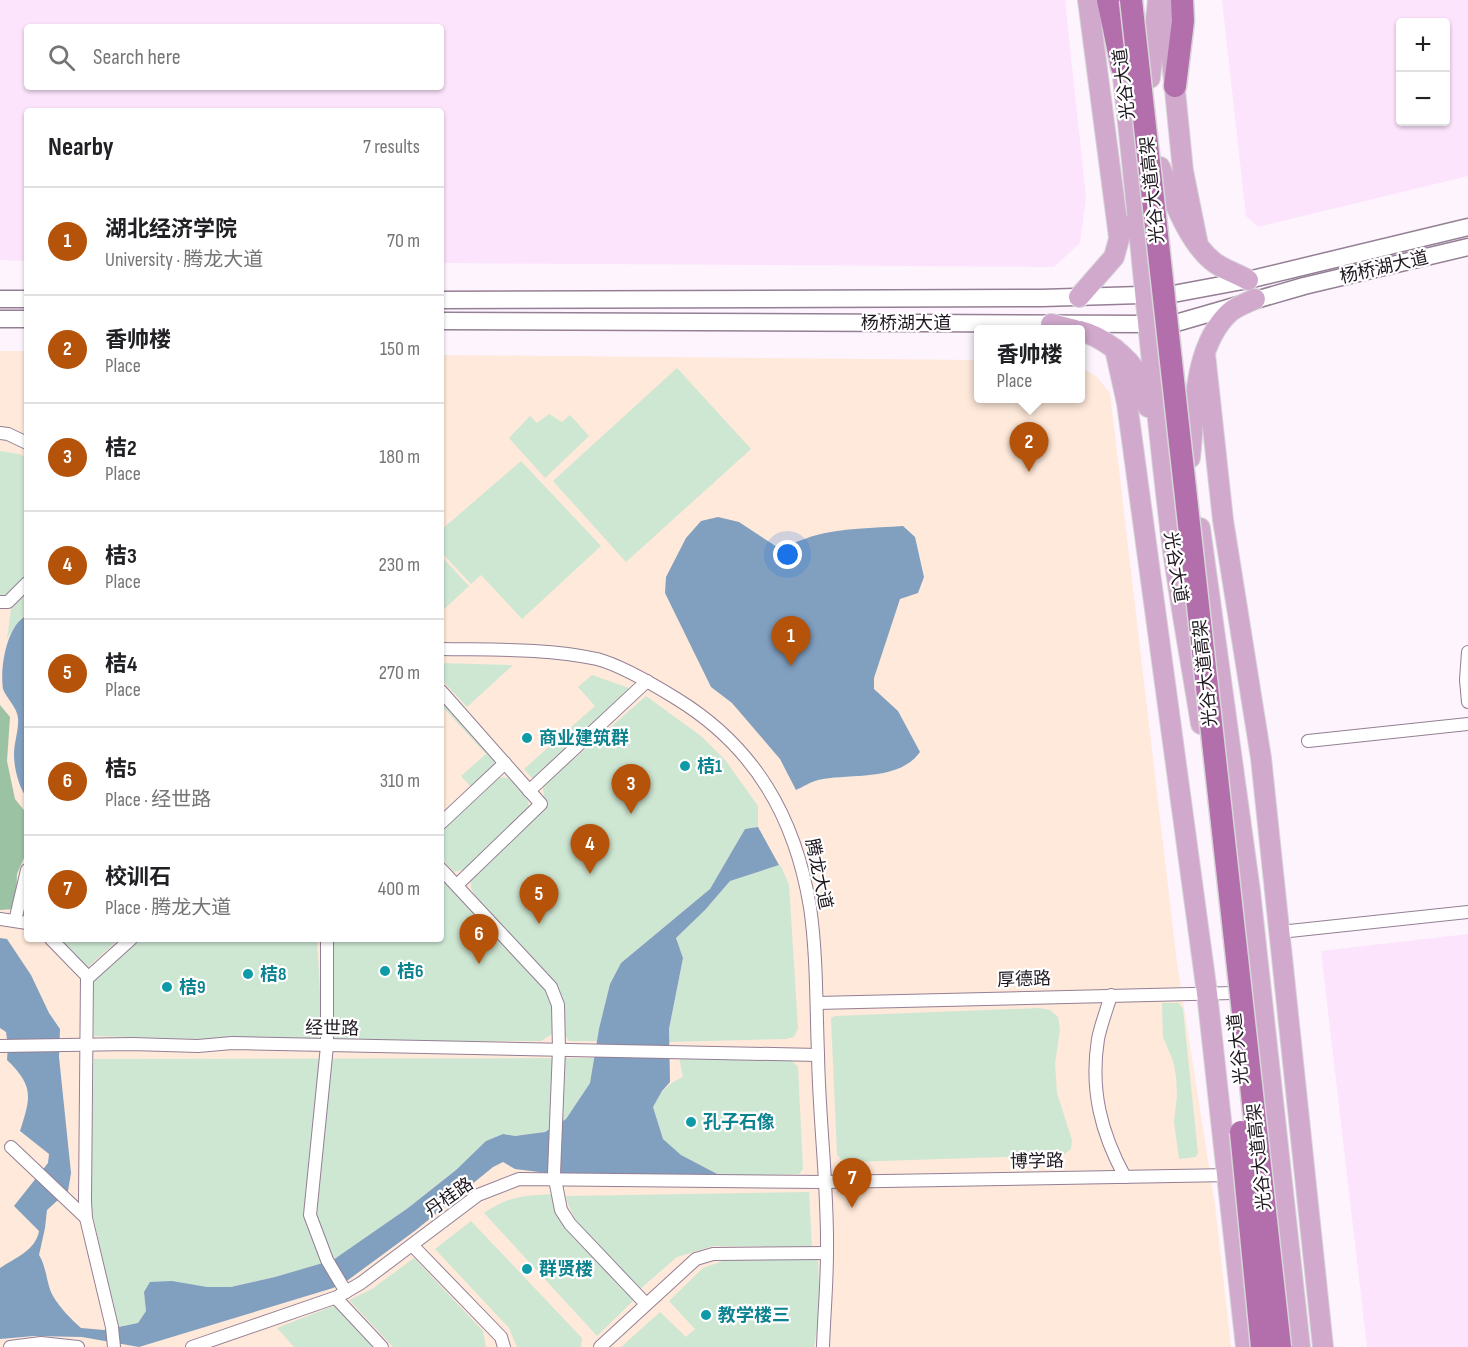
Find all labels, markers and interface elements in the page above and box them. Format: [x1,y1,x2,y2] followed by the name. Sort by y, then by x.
[1396,18,1450,126] map controls
[1396,18,1450,72] button: +
[24,24,444,90] search box
[45,41,78,74] icon: search
[93,44,180,71] text: Search here
[1110,47,1139,121] street label: 光谷大道
[1396,72,1450,126] button: −
[48,132,114,163] text: Nearby
[363,135,420,159] text: 7 results
[1136,135,1169,245] street label: 光谷大道高架
[105,216,237,243] text: 湖北经济学院
[64,229,71,253] text: 1
[387,229,420,253] text: 70 m
[1338,247,1430,288] street label: 杨桥湖大道
[105,248,263,272] text: University · 腾龙大道
[861,313,951,334] street label: 杨桥湖大道
[974,325,1085,403] popup
[105,327,171,354] text: 香帅楼
[63,337,72,361] text: 2
[380,337,420,361] text: 150 m
[996,342,1063,369] text: 香帅楼
[105,354,141,378] text: Place
[996,369,1032,393] text: Place
[1010,422,1048,472] pin: 2
[105,435,137,462] text: 桔2
[63,445,72,469] text: 3
[379,445,420,469] text: 180 m
[105,462,141,486] text: Place
[1160,530,1192,604] street label: 光谷大道
[773,540,802,569] your location
[105,543,137,570] text: 桔3
[63,553,72,577] text: 4
[378,553,420,577] text: 230 m
[105,570,141,594] text: Place
[772,616,810,666] pin: 1
[1189,618,1222,728] street label: 光谷大道高架
[105,651,137,678] text: 桔4
[63,661,72,685] text: 5
[379,661,420,685] text: 270 m
[105,678,141,702] text: Place
[539,728,629,749] place label: 商业建筑群
[520,731,534,745] marker: 商业建筑群
[105,756,137,783] text: 桔5
[697,756,722,777] place label: 桔1
[678,759,692,773] marker: 桔1
[612,764,650,814] pin: 3
[63,769,72,793] text: 6
[380,769,420,793] text: 310 m
[105,788,211,812] text: Place · 经世路
[570,824,610,874] pin: 4
[801,837,836,912] street label: 腾龙大道
[105,864,171,891] text: 校训石
[520,874,558,924] pin: 5
[63,877,72,901] text: 7
[378,877,420,901] text: 400 m
[105,896,231,920] text: Place · 腾龙大道
[460,914,498,964] pin: 6
[397,961,423,982] place label: 桔6
[260,964,287,985] place label: 桔8
[378,964,392,978] marker: 桔6
[241,967,255,981] marker: 桔8
[997,968,1051,991] street label: 厚德路
[179,977,206,998] place label: 桔9
[160,980,174,994] marker: 桔9
[1224,1012,1253,1086] street label: 光谷大道
[305,1018,359,1039] street label: 经世路
[1243,1102,1276,1212] street label: 光谷大道高架
[703,1112,775,1133] place label: 孔子石像
[684,1115,698,1129] marker: 孔子石像
[1010,1151,1064,1172] street label: 博学路
[832,1158,872,1208] pin: 7
[421,1173,477,1221] street label: 丹桂路
[539,1259,593,1280] place label: 群贤楼
[520,1262,534,1276] marker: 群贤楼
[718,1305,790,1326] place label: 教学楼三
[699,1308,713,1322] marker: 教学楼三

